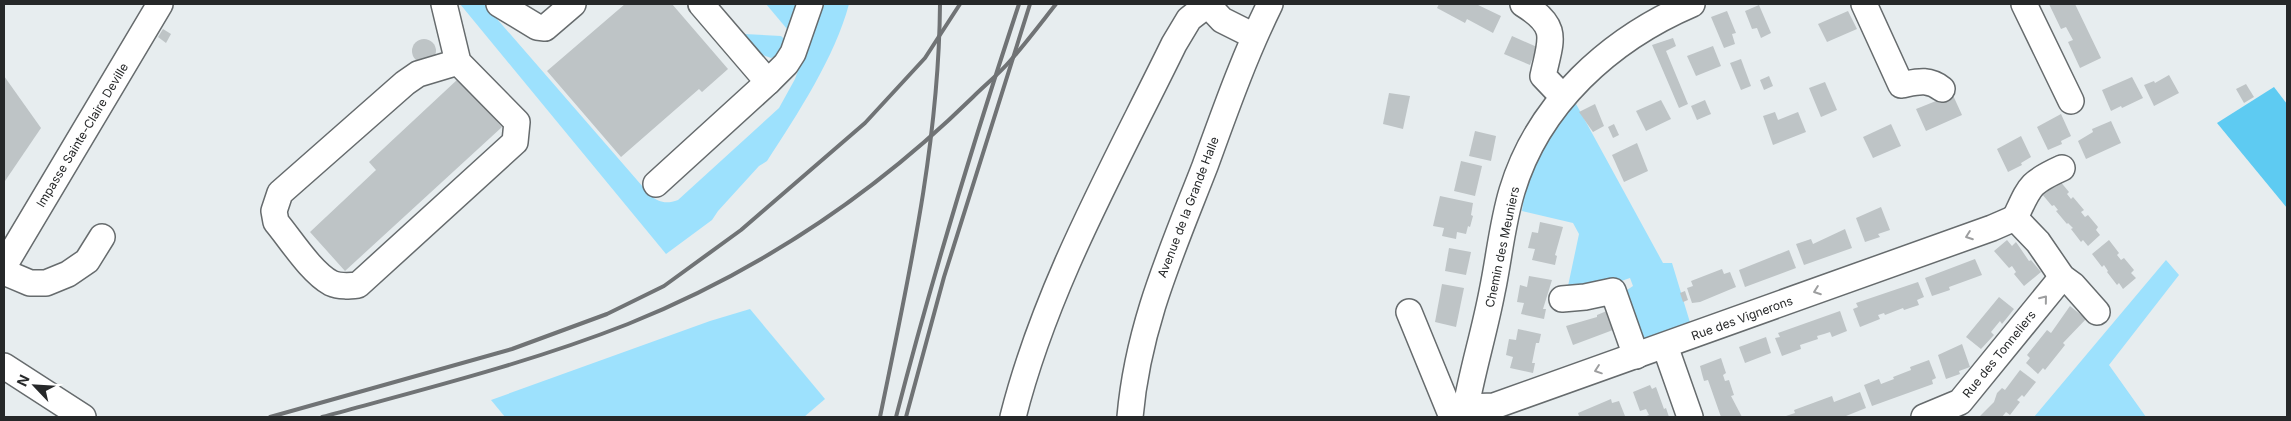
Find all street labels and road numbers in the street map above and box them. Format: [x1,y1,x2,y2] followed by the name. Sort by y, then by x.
[33,60,131,210] street label: Impasse Sainte-Claire Deville
[1154,134,1222,280] street label: Avenue de la Grande Halle
[1482,185,1522,309] street label: Chemin des Meuniers
[1689,293,1795,343] street label: Rue des Vignerons
[1959,307,2039,401] street label: Rue des Tonneliers

